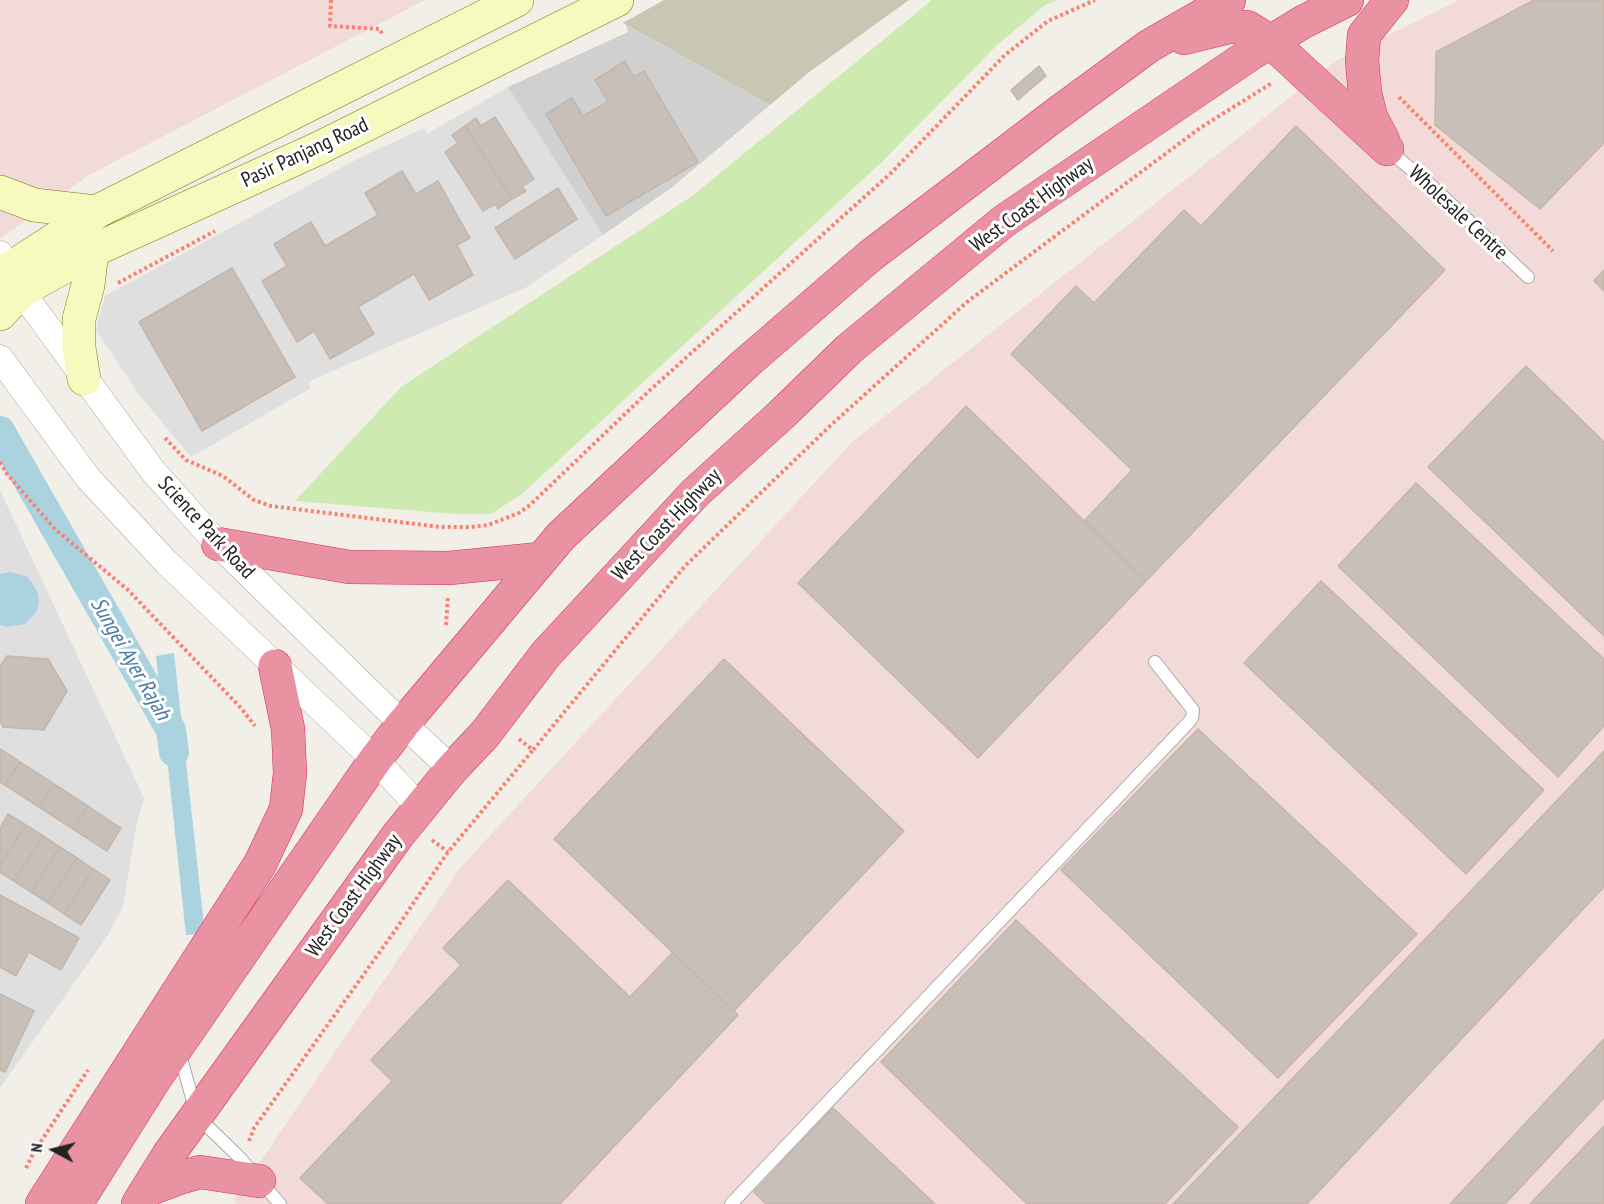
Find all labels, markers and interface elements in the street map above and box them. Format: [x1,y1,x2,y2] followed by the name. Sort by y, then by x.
[238,113,372,193] street label: Pasir Panjang Road
[966,152,1098,258] street label: West Coast Highway
[1403,161,1513,265] street label: Wholesale Centre
[607,464,727,586] street label: West Coast Highway
[152,472,260,584] street label: Science Park Road
[84,593,176,725] water label: Sungei Ayer Rajah
[301,830,407,962] street label: West Coast Highway
[24,1120,84,1180] north arrow
[26,1142,47,1153] text: N

